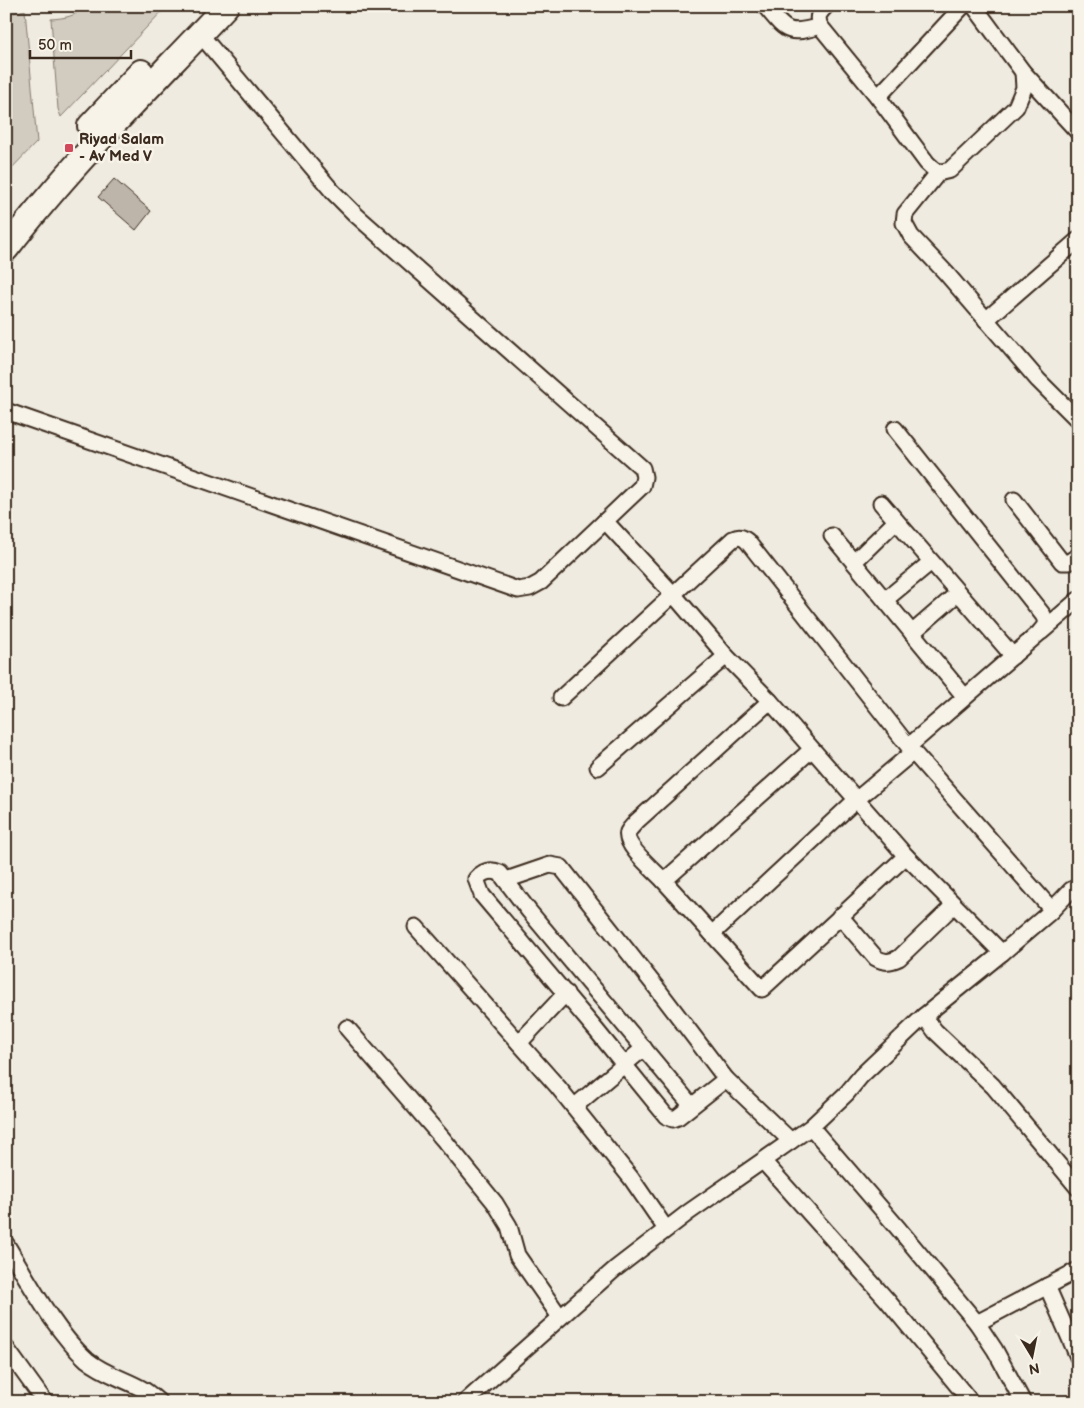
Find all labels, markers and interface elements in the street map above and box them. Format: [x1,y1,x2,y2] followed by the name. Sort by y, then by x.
[30,28,131,60] scale bar
[38,36,72,55] text: 50 m
[79,130,164,166] place label: Riyad Salam - Av Med V
[63,142,75,154] marker: Riyad Salam - Av Med V
[1006,1330,1056,1380] north arrow
[1028,1359,1041,1378] text: N

